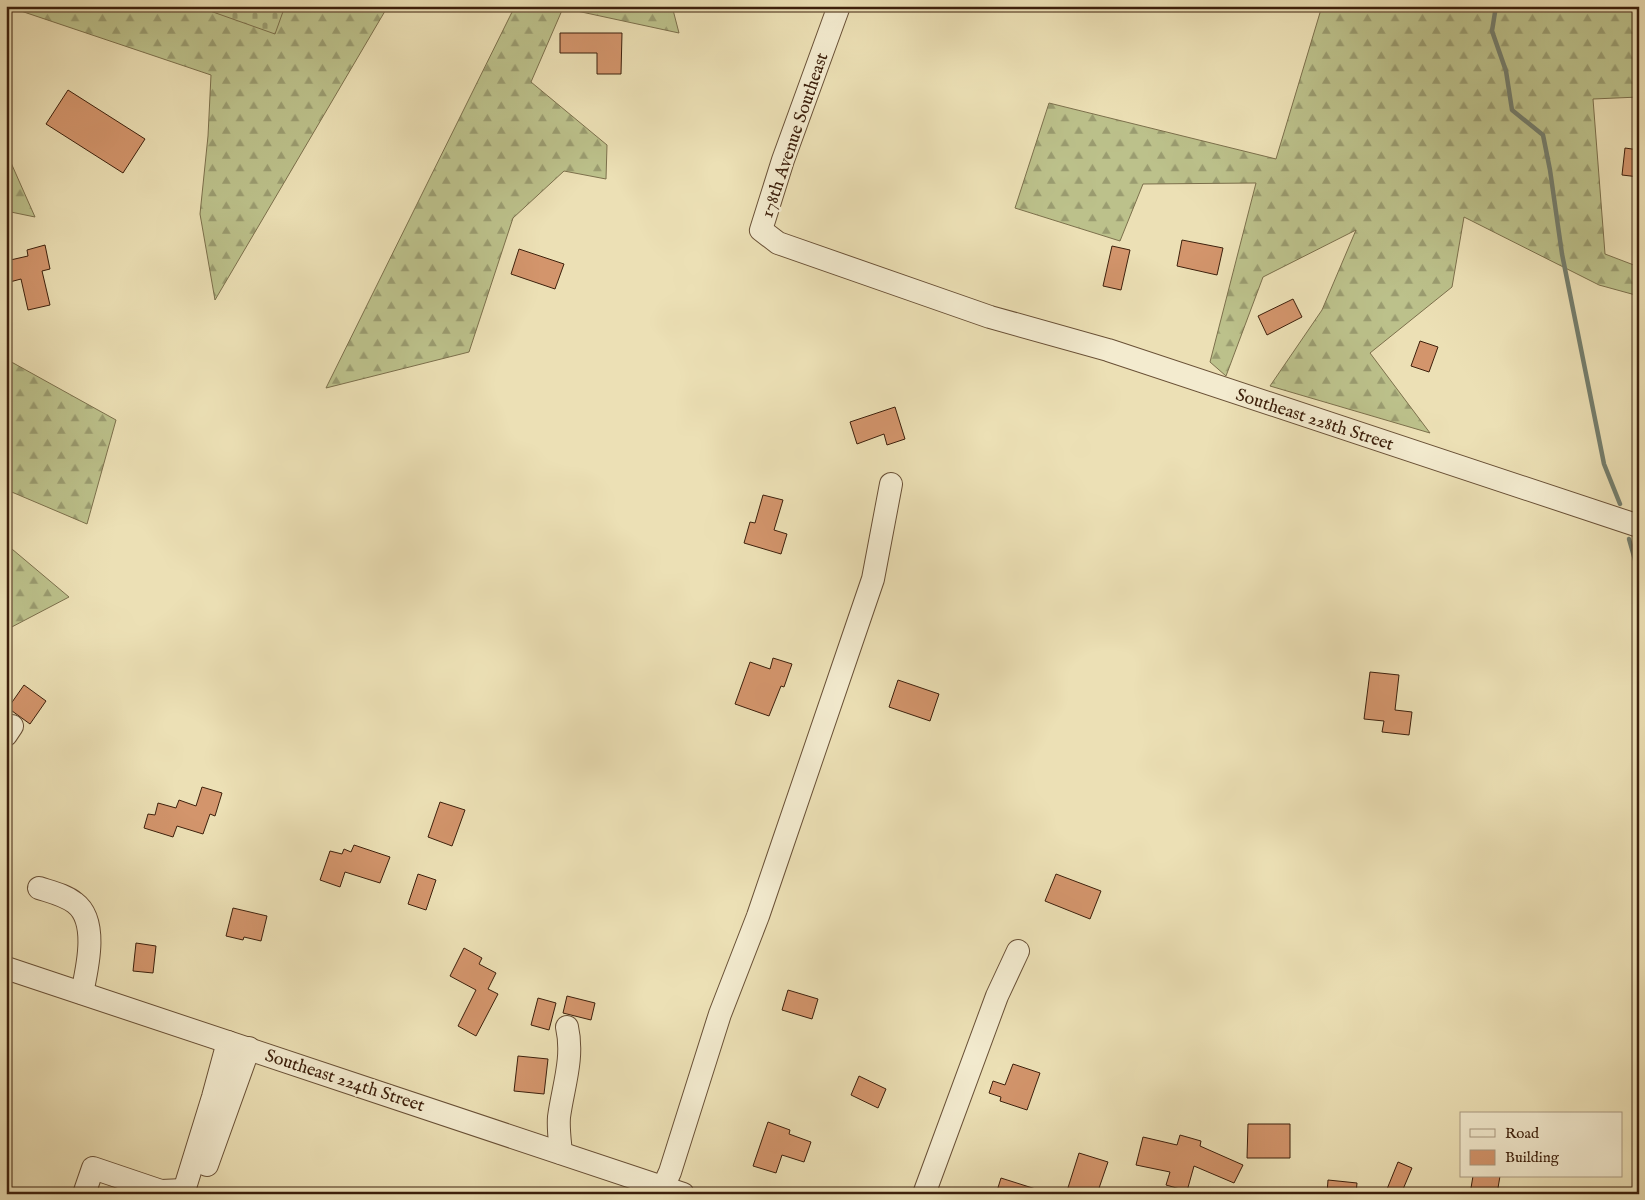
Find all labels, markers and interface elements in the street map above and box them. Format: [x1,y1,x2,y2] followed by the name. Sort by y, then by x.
[756,50,834,221] street label: 178th Avenue Southeast
[1233,384,1396,457] street label: Southeast 228th Street
[262,1045,427,1118] street label: Southeast 224th Street
[1460,1112,1622,1178] legend
[1505,1124,1540,1143] text: Road
[1505,1148,1560,1167] text: Building

